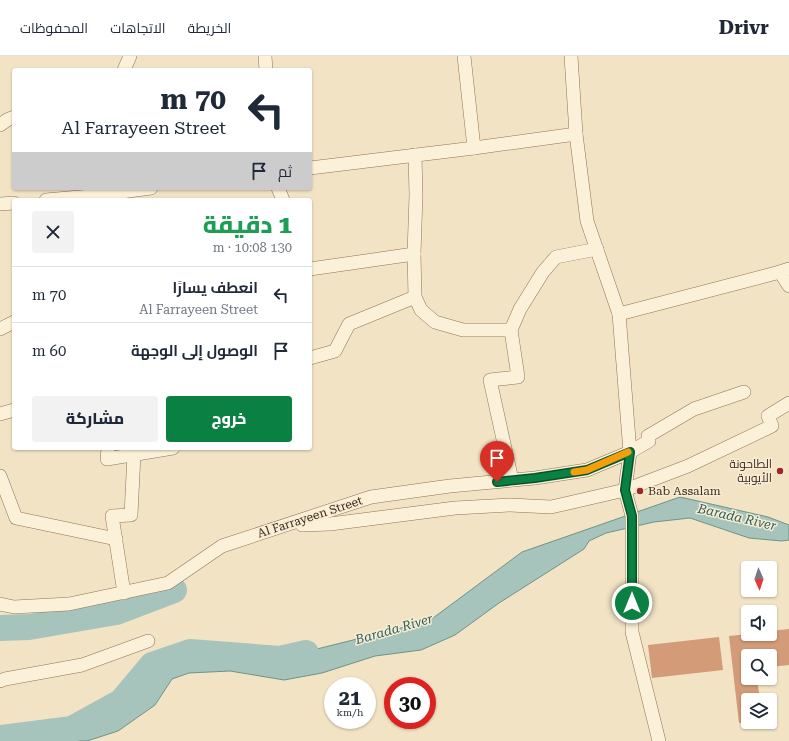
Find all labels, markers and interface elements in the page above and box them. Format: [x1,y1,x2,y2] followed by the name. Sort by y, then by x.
[719,16,769,39] text: Drivr
[20,20,88,36] text: المحفوظات
[110,20,166,36] text: الاتجاهات
[188,20,231,36] text: الخريطة
[161,83,226,116] text: 70 m
[240,84,292,136] icon: left
[62,117,226,138] text: Al Farrayeen Street
[248,160,270,182] icon: arrive
[278,163,292,181] text: ثم
[32,211,74,253] button: close
[203,211,292,239] text: 1 دقيقة
[213,240,292,255] text: 130 m · 10:08
[172,279,258,297] text: انعطف يسارًا
[270,284,292,306] icon: left
[32,286,66,304] text: 70 m
[139,302,258,317] text: Al Farrayeen Street
[270,340,292,362] icon: arrive
[32,342,66,360] text: 60 m
[131,342,258,360] text: الوصول إلى الوجهة
[32,396,158,442] button: مشاركة
[166,396,292,442] button: خروج
[480,441,514,482] pin
[486,447,508,469] icon: arrive
[729,457,772,485] place label: الطاحونة الأيوبية
[775,466,785,476] marker: الطاحونة الأيوبية
[648,484,721,498] place label: Bab Assalam
[635,486,645,496] marker: Bab Assalam
[256,493,365,541] street label: Al Farrayeen Street
[695,500,778,533] water label: Barada River
[741,561,777,597] north arrow
[741,561,777,729] map controls
[611,582,653,624] position arrow
[741,605,777,641] button: sound
[353,611,435,648] water label: Barada River
[741,649,777,685] button: search
[384,677,436,729] speed limit sign: 30
[339,686,361,710] text: 21
[741,693,777,729] button: layers
[337,707,363,718] text: km/h

